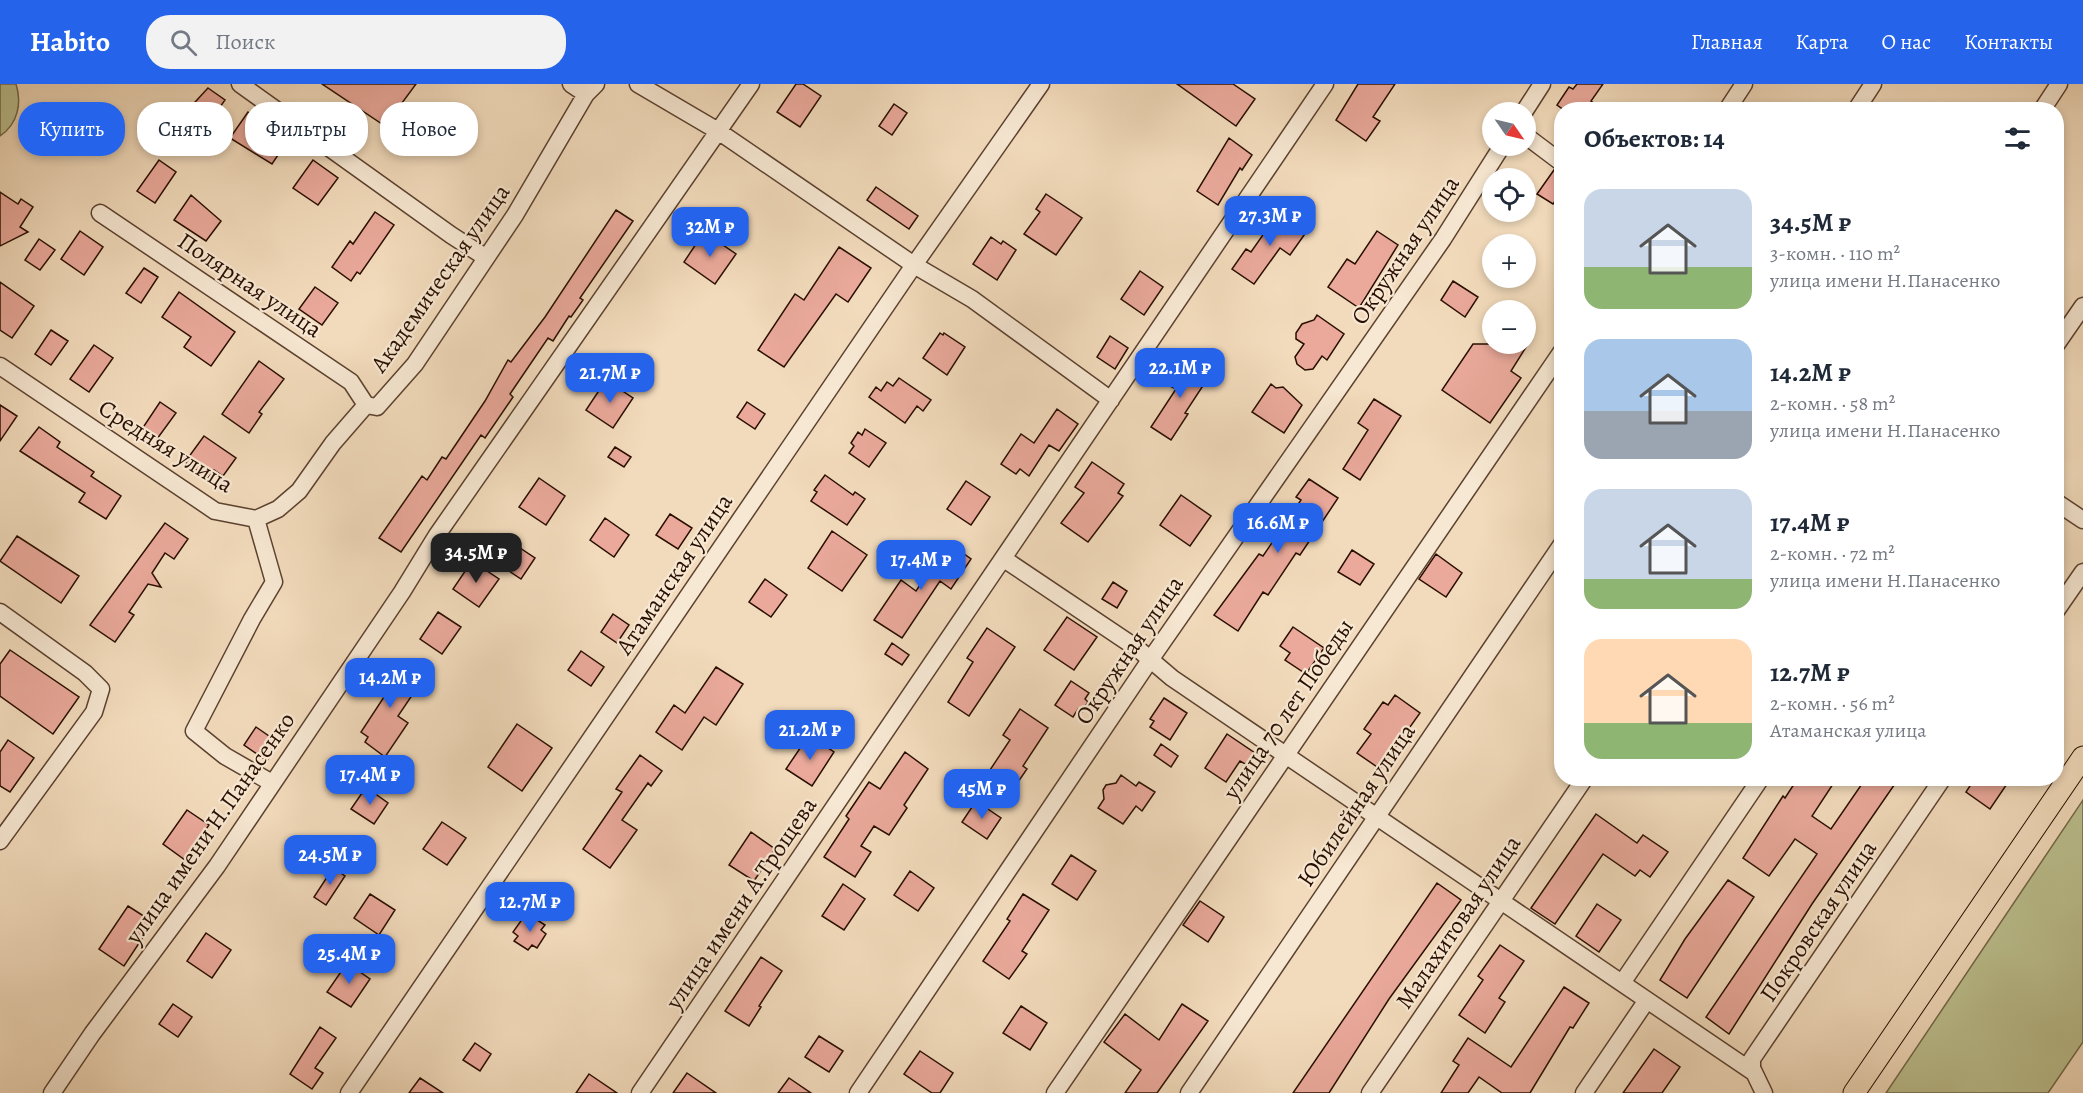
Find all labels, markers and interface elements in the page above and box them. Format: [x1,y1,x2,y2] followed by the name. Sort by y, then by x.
[146,15,566,69] search box
[30,23,110,61] text: Habito
[167,26,200,59] icon: search
[215,27,275,57] text: Поиск
[1691,28,1763,56] text: Главная
[1796,28,1848,56] text: Карта
[1881,28,1931,56] text: О нас
[1964,28,2053,56] text: Контакты
[18,102,125,156] chip: Купить
[137,102,233,156] chip: Снять
[245,102,368,156] chip: Фильтры
[380,102,478,156] chip: Новое
[1482,102,1536,156] north arrow
[1482,102,1536,354] map controls
[1584,121,1725,156] text: Объектов: 14
[2001,122,2034,155] icon: filters
[1482,168,1536,222] button: locate
[1343,169,1467,331] street label: Окружная улица
[362,178,517,379] street label: Академическая улица
[1215,196,1325,247] pin: 27.3M ₽
[1239,202,1301,229] text: 27.3M ₽
[1770,205,1851,240] text: 34.5M ₽
[668,207,752,258] pin: 32M ₽
[686,213,734,240] text: 32M ₽
[1632,213,1704,285] icon: home
[172,225,328,345] street label: Полярная улица
[1482,234,1536,288] button: +
[1770,240,1900,267] text: 3-комн. · 110 m²
[1770,267,2000,294] text: улица имени Н.Панасенко
[1482,300,1536,354] button: −
[1125,348,1235,399] pin: 22.1M ₽
[555,353,665,404] pin: 21.7M ₽
[1149,354,1211,381] text: 22.1M ₽
[1770,355,1851,390] text: 14.2M ₽
[579,359,641,386] text: 21.7M ₽
[1632,363,1704,435] icon: home
[1770,390,1895,417] text: 2-комн. · 58 m²
[92,392,240,500] street label: Средняя улица
[1770,417,2000,444] text: улица имени Н.Панасенко
[608,487,740,662] street label: Атаманская улица
[1223,503,1333,554] pin: 16.6M ₽
[1770,505,1849,540] text: 17.4M ₽
[1247,509,1309,536] text: 16.6M ₽
[1632,513,1704,585] icon: home
[421,533,531,584] pin: 34.5M ₽
[445,539,507,566] text: 34.5M ₽
[866,540,976,591] pin: 17.4M ₽
[1770,540,1895,567] text: 2-комн. · 72 m²
[890,546,952,573] text: 17.4M ₽
[1770,567,2000,594] text: улица имени Н.Панасенко
[1067,569,1191,731] street label: Окружная улица
[1215,612,1361,807] street label: улица 70 лет Победы
[1770,655,1850,690] text: 12.7M ₽
[335,658,445,709] pin: 14.2M ₽
[1632,663,1704,735] icon: home
[359,664,421,691] text: 14.2M ₽
[1770,690,1895,717] text: 2-комн. · 56 m²
[117,706,302,951] street label: улица имени Н.Панасенко
[755,710,865,761] pin: 21.2M ₽
[779,716,841,743] text: 21.2M ₽
[1290,717,1422,893] street label: Юбилейная улица
[1770,717,1927,744] text: Атаманская улица
[315,755,425,806] pin: 17.4M ₽
[339,761,401,788] text: 17.4M ₽
[940,769,1024,820] pin: 45M ₽
[958,775,1006,802] text: 45M ₽
[657,791,824,1016] street label: улица имени А.Трощева
[1388,829,1528,1015] street label: Малахитовая улица
[1752,834,1884,1008] street label: Покровская улица
[275,835,385,886] pin: 24.5M ₽
[298,841,362,868] text: 24.5M ₽
[475,882,585,933] pin: 12.7M ₽
[499,888,561,915] text: 12.7M ₽
[294,934,404,985] pin: 25.4M ₽
[317,940,381,967] text: 25.4M ₽

